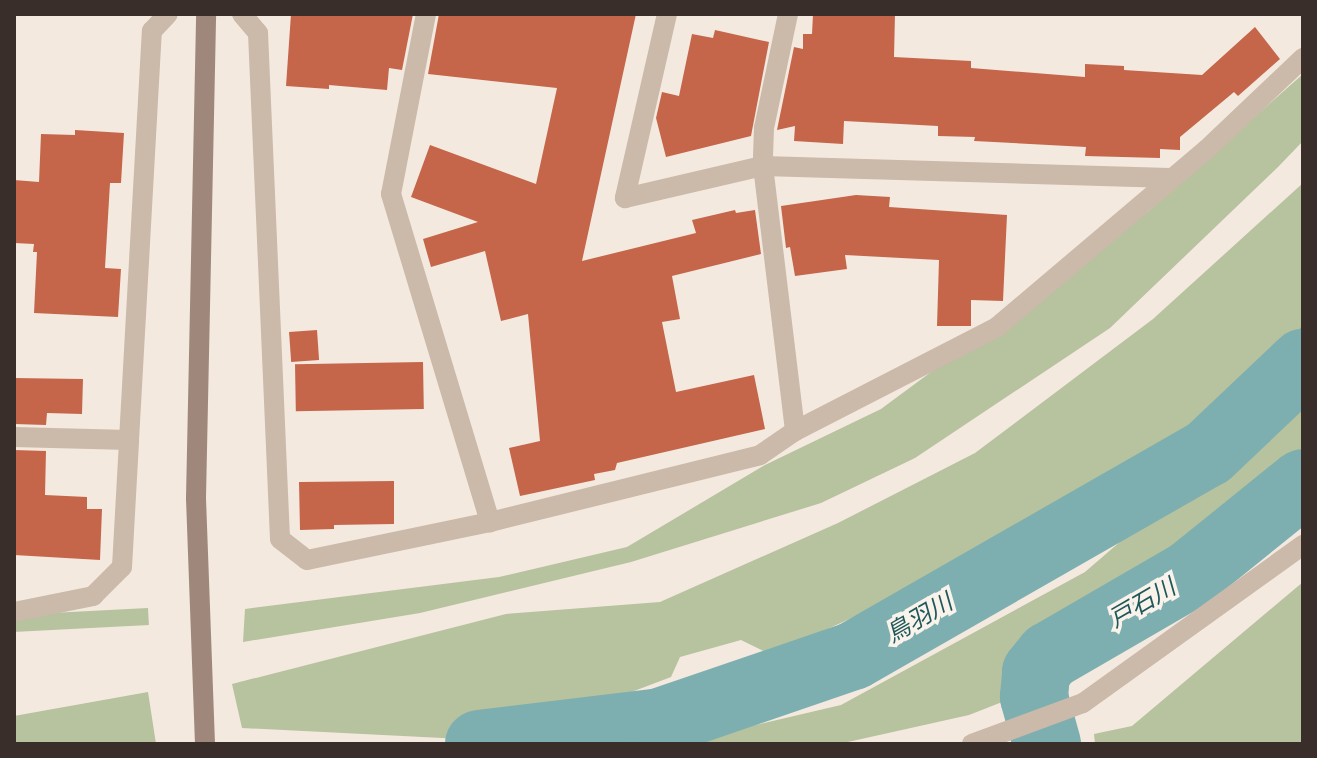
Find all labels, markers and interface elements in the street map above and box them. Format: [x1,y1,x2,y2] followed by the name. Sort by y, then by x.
[1104,573,1180,633] water label: 戸石川
[881,588,957,648] water label: 鳥羽川

